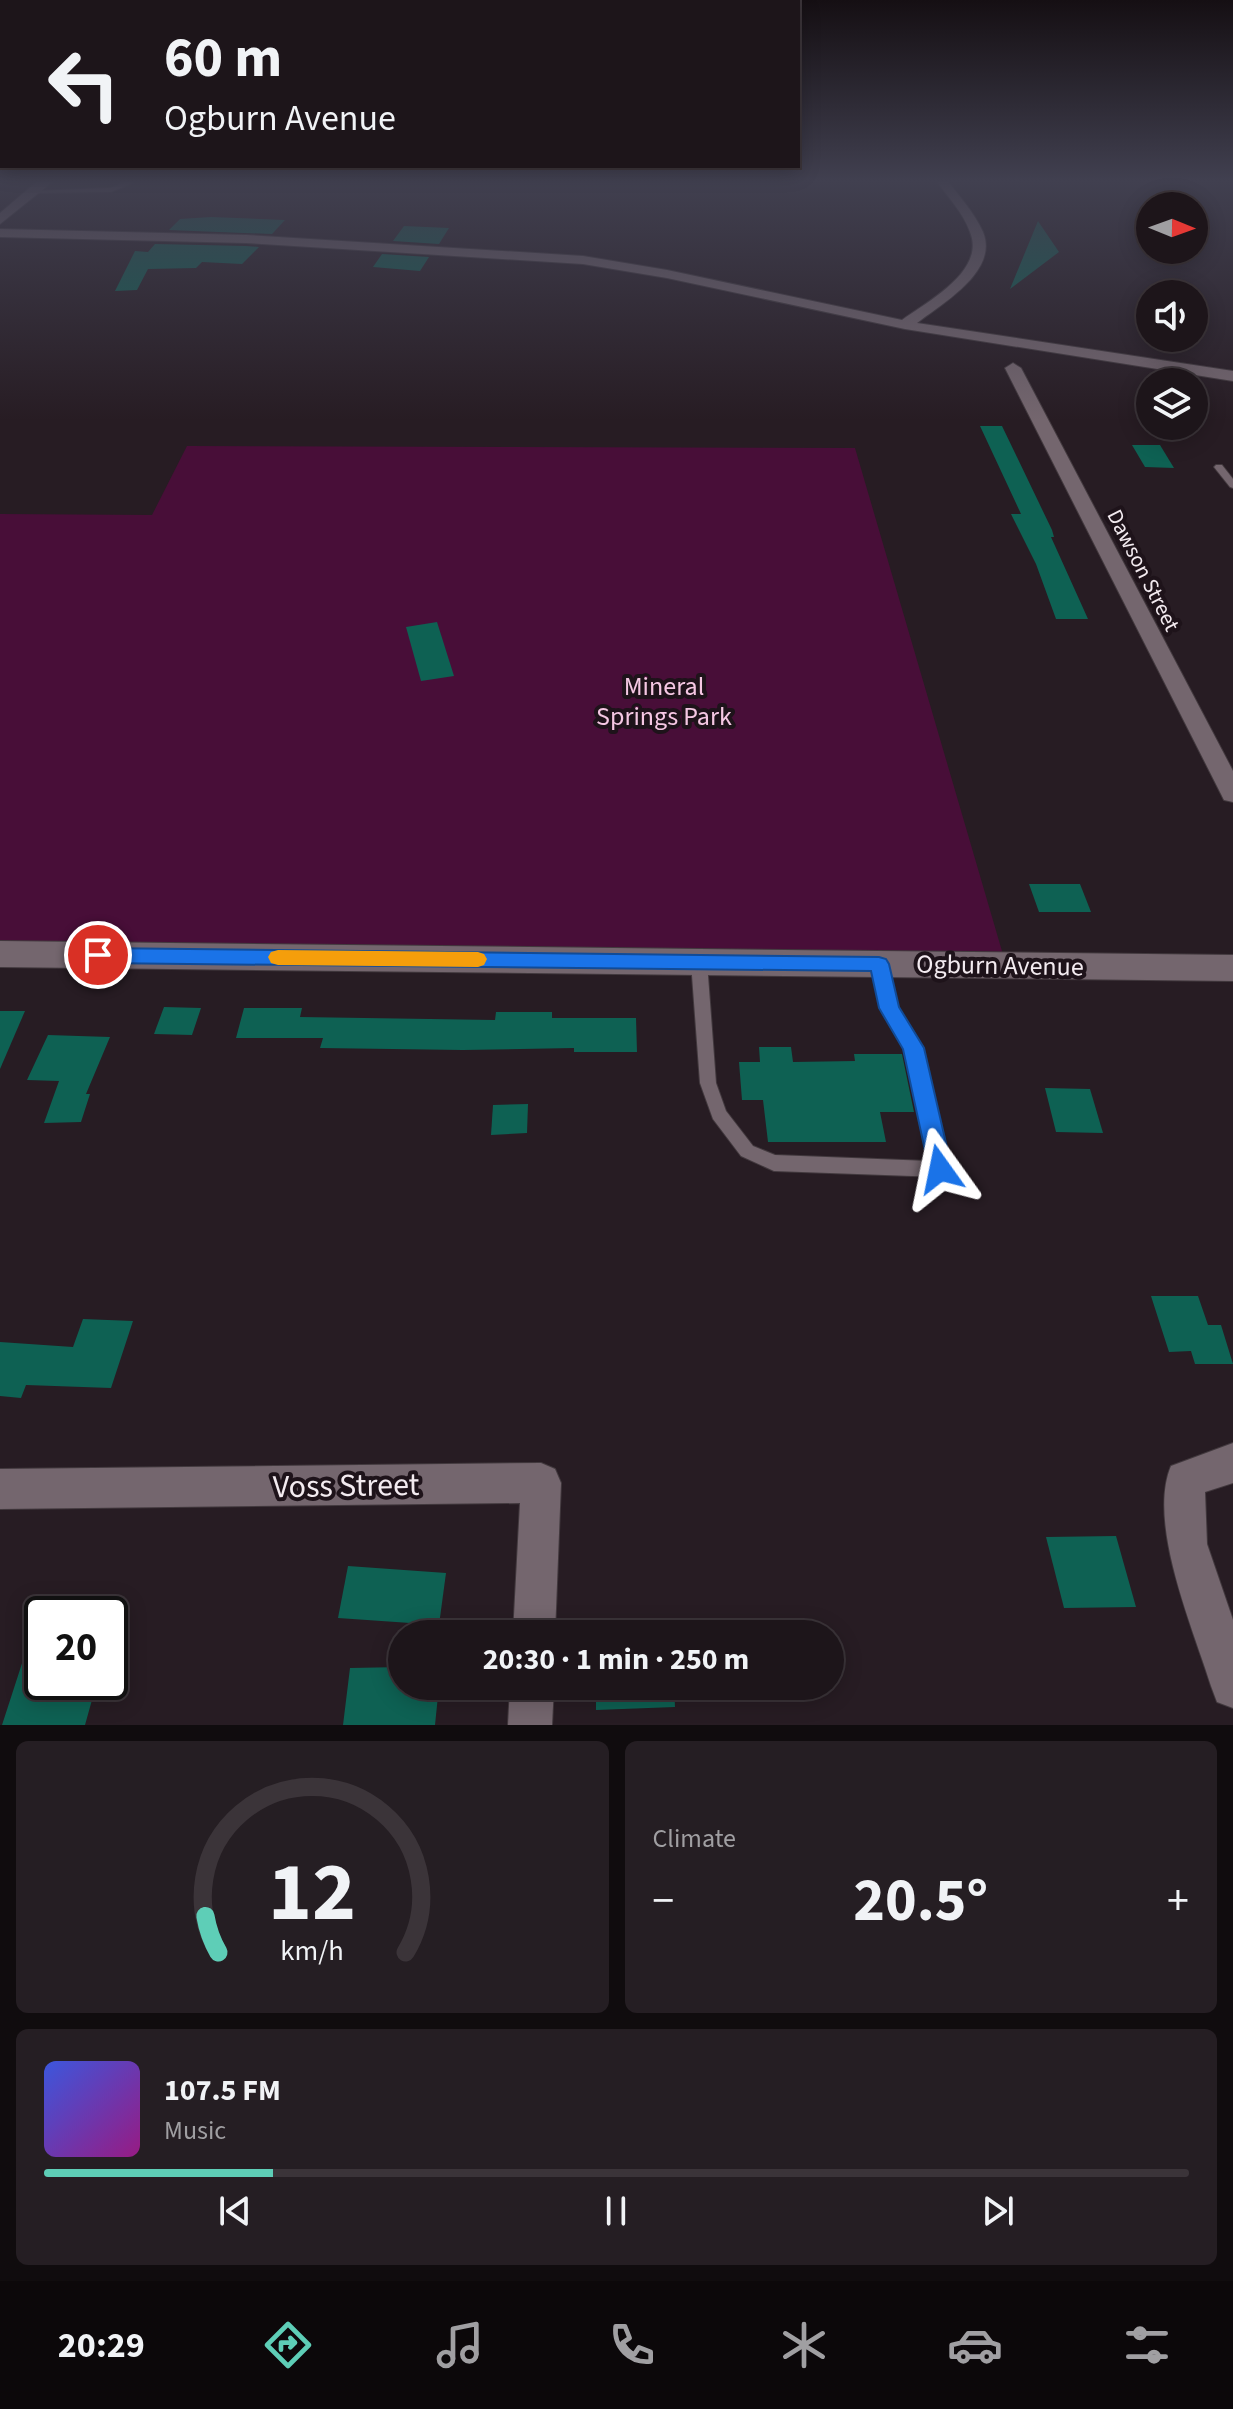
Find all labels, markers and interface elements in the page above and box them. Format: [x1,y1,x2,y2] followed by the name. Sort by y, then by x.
[164,19,282,98] text: 60 m
[32,32,136,136] icon: left
[164,93,396,144] text: Ogburn Avenue
[1136,192,1208,264] north arrow
[1136,192,1208,440] map controls
[1136,280,1208,352] button: sound
[1136,368,1208,440] button: layers
[1099,504,1188,638] street label: Dawson Street
[596,668,732,735] park label: Mineral Springs Park
[64,921,132,989] pin
[76,933,120,977] icon: arrive
[916,946,1084,985] street label: Ogburn Avenue
[898,1127,982,1211] position arrow
[272,1462,420,1510] street label: Voss Street
[24,1596,128,1700] speed limit sign: 20
[483,1638,749,1681] text: 20:30 · 1 min · 250 m
[653,1820,736,1857] text: Climate
[268,1834,356,1952] text: 12
[853,1859,988,1944] text: 20.5°
[653,1870,674,1933] text: −
[1167,1870,1189,1933] text: +
[281,1931,344,1971] text: km/h
[164,2069,281,2112] text: 107.5 FM
[164,2112,226,2149] text: Music
[213,2189,257,2233] icon: previous
[594,2189,638,2233] icon: pause
[976,2189,1020,2233] icon: next
[260,2317,316,2373] icon: directions
[432,2317,488,2373] icon: music
[604,2317,660,2373] icon: phone
[776,2317,832,2373] icon: climate
[947,2317,1003,2373] icon: car
[1119,2317,1175,2373] icon: filters
[58,2320,145,2371] text: 20:29

